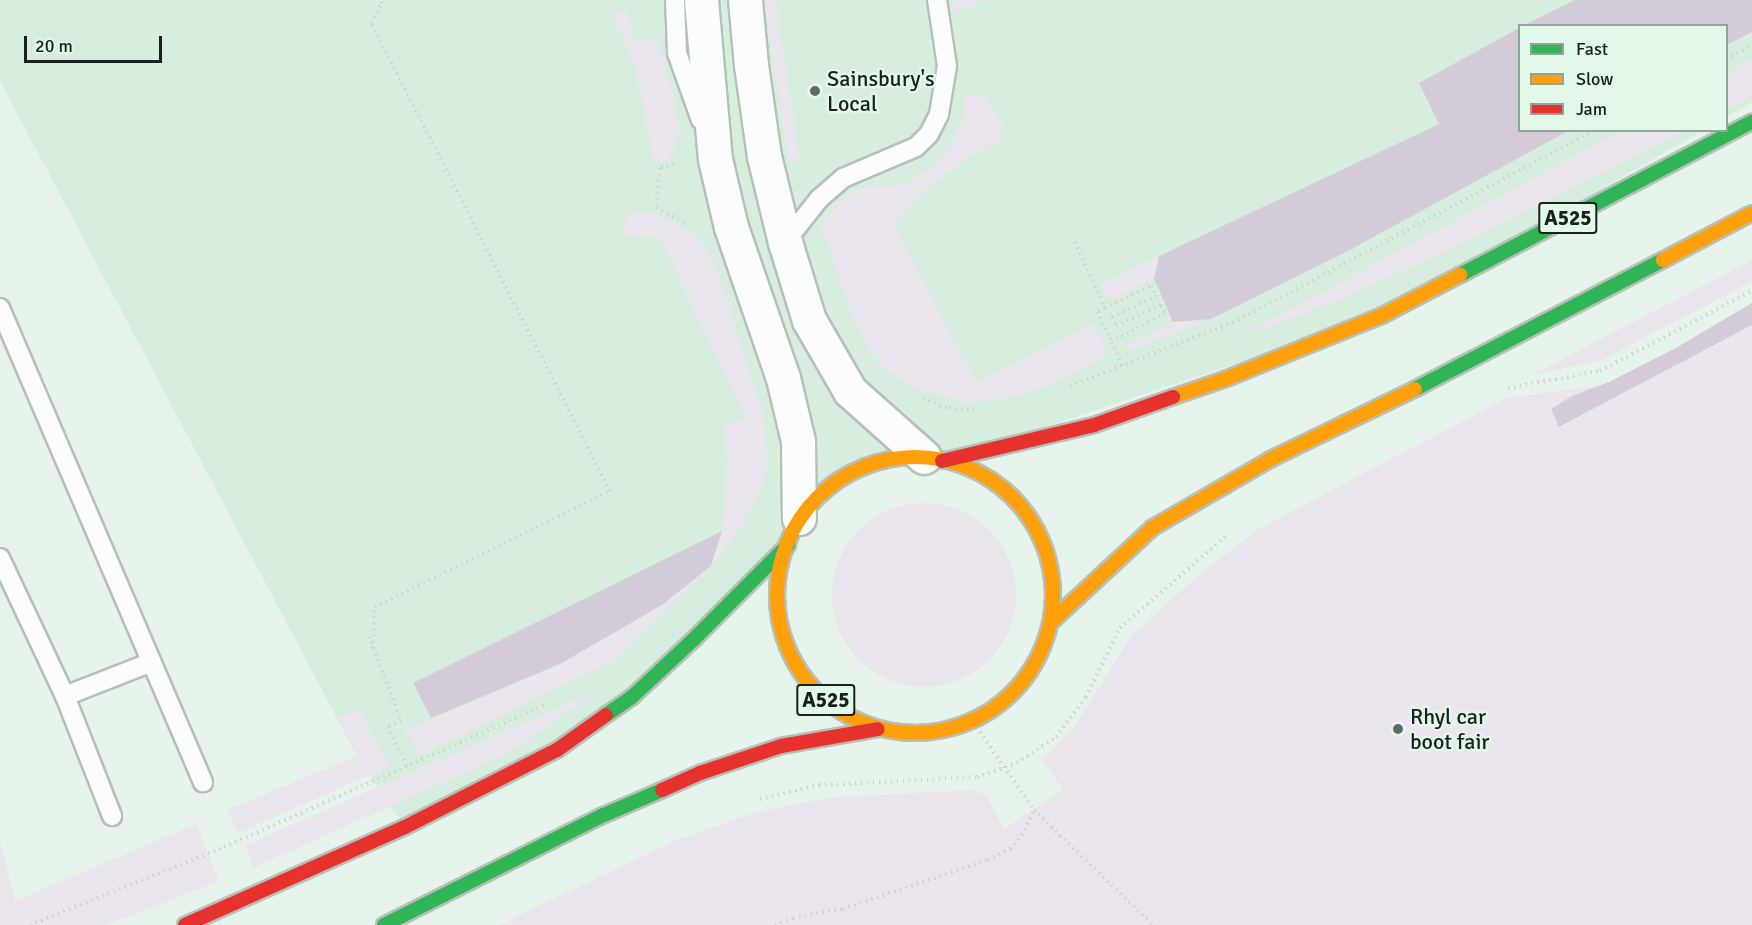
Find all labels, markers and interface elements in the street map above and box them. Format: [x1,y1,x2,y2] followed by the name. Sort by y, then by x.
[27,24,165,62] scale bar
[1518,24,1728,132] legend
[35,35,73,57] text: 20 m
[1576,38,1608,60] text: Fast
[827,65,935,116] place label: Sainsbury's Local
[1576,68,1613,90] text: Slow
[808,84,822,98] marker: Sainsbury's Local
[1576,98,1607,120] text: Jam
[1538,200,1598,236] road number: A525
[796,682,856,718] road number: A525
[1410,703,1489,754] place label: Rhyl car boot fair
[1391,722,1405,736] marker: Rhyl car boot fair

